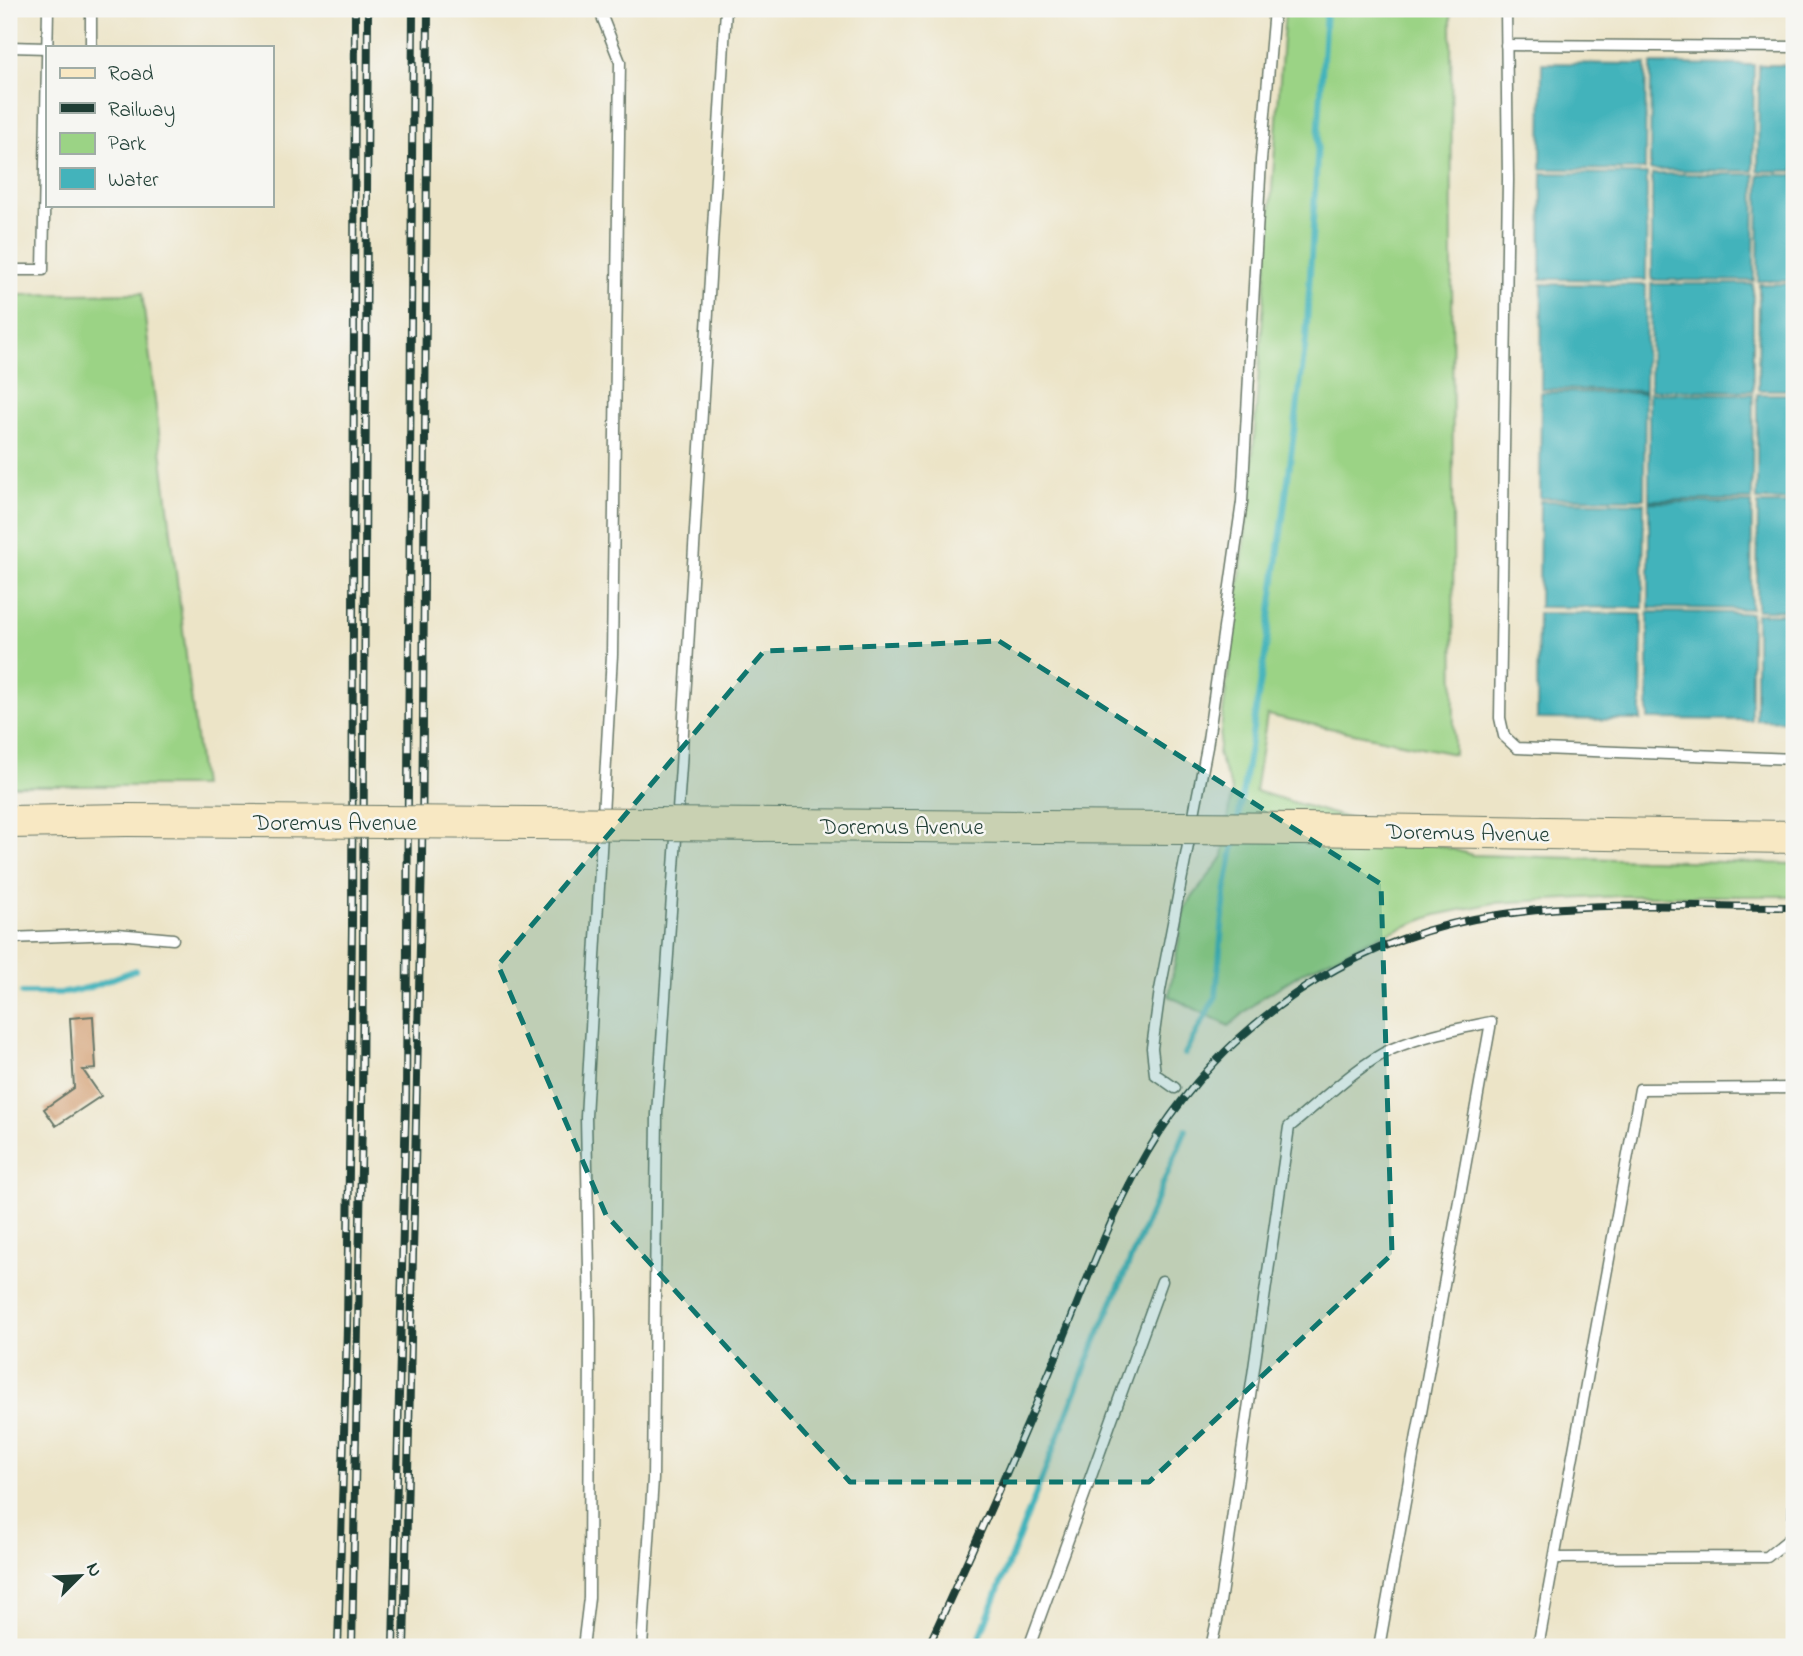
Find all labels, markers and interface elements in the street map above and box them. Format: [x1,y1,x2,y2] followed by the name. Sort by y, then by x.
[46,46,273,206] legend
[108,60,154,90] text: Road
[108,96,175,128] text: Railway
[108,130,147,160] text: Park
[108,166,159,196] text: Water
[252,808,417,841] street label: Doremus Avenue
[819,812,984,845] street label: Doremus Avenue
[1385,817,1551,852] street label: Doremus Avenue
[46,1540,116,1610] north arrow
[78,1559,108,1582] text: N

